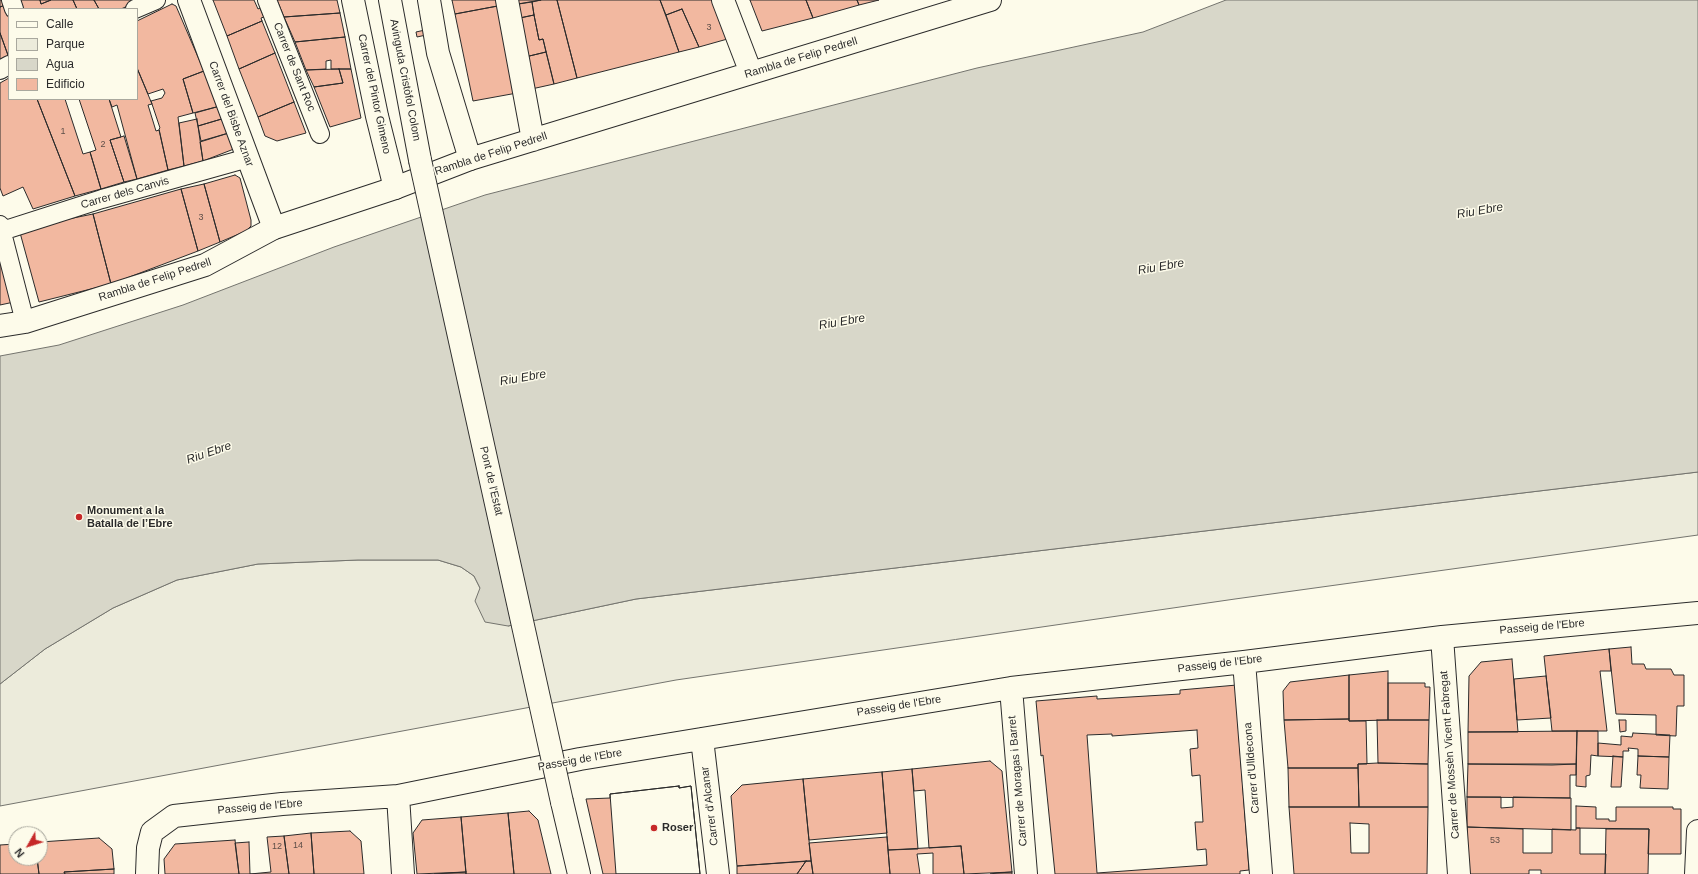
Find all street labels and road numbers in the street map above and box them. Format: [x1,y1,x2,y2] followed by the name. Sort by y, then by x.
[387,18,423,142] street label: Avinguda Cristòfol Colom
[270,21,318,113] street label: Carrer de Sant Roc
[355,33,393,155] street label: Carrer del Pintor Gimeno
[743,35,859,81] street label: Rambla de Felip Pedrell
[206,59,256,169] street label: Carrer del Bisbe Aznar
[433,130,549,178] street label: Rambla de Felip Pedrell
[79,174,171,212] street label: Carrer dels Canvis
[97,256,213,304] street label: Rambla de Felip Pedrell
[477,445,505,517] street label: Pont de l'Estat
[1499,617,1585,637] street label: Passeig de l'Ebre
[1177,652,1263,676] street label: Passeig de l'Ebre
[1438,670,1462,840] street label: Carrer de Mossèn Vicent Fabregat
[856,693,942,719] street label: Passeig de l'Ebre
[1006,715,1030,847] street label: Carrer de Moragas i Barret
[1241,722,1263,814] street label: Carrer d'Ulldecona
[537,746,623,774] street label: Passeig de l'Ebre
[699,766,721,846] street label: Carrer d'Alcanar
[217,797,303,817] street label: Passeig de l'Ebre

